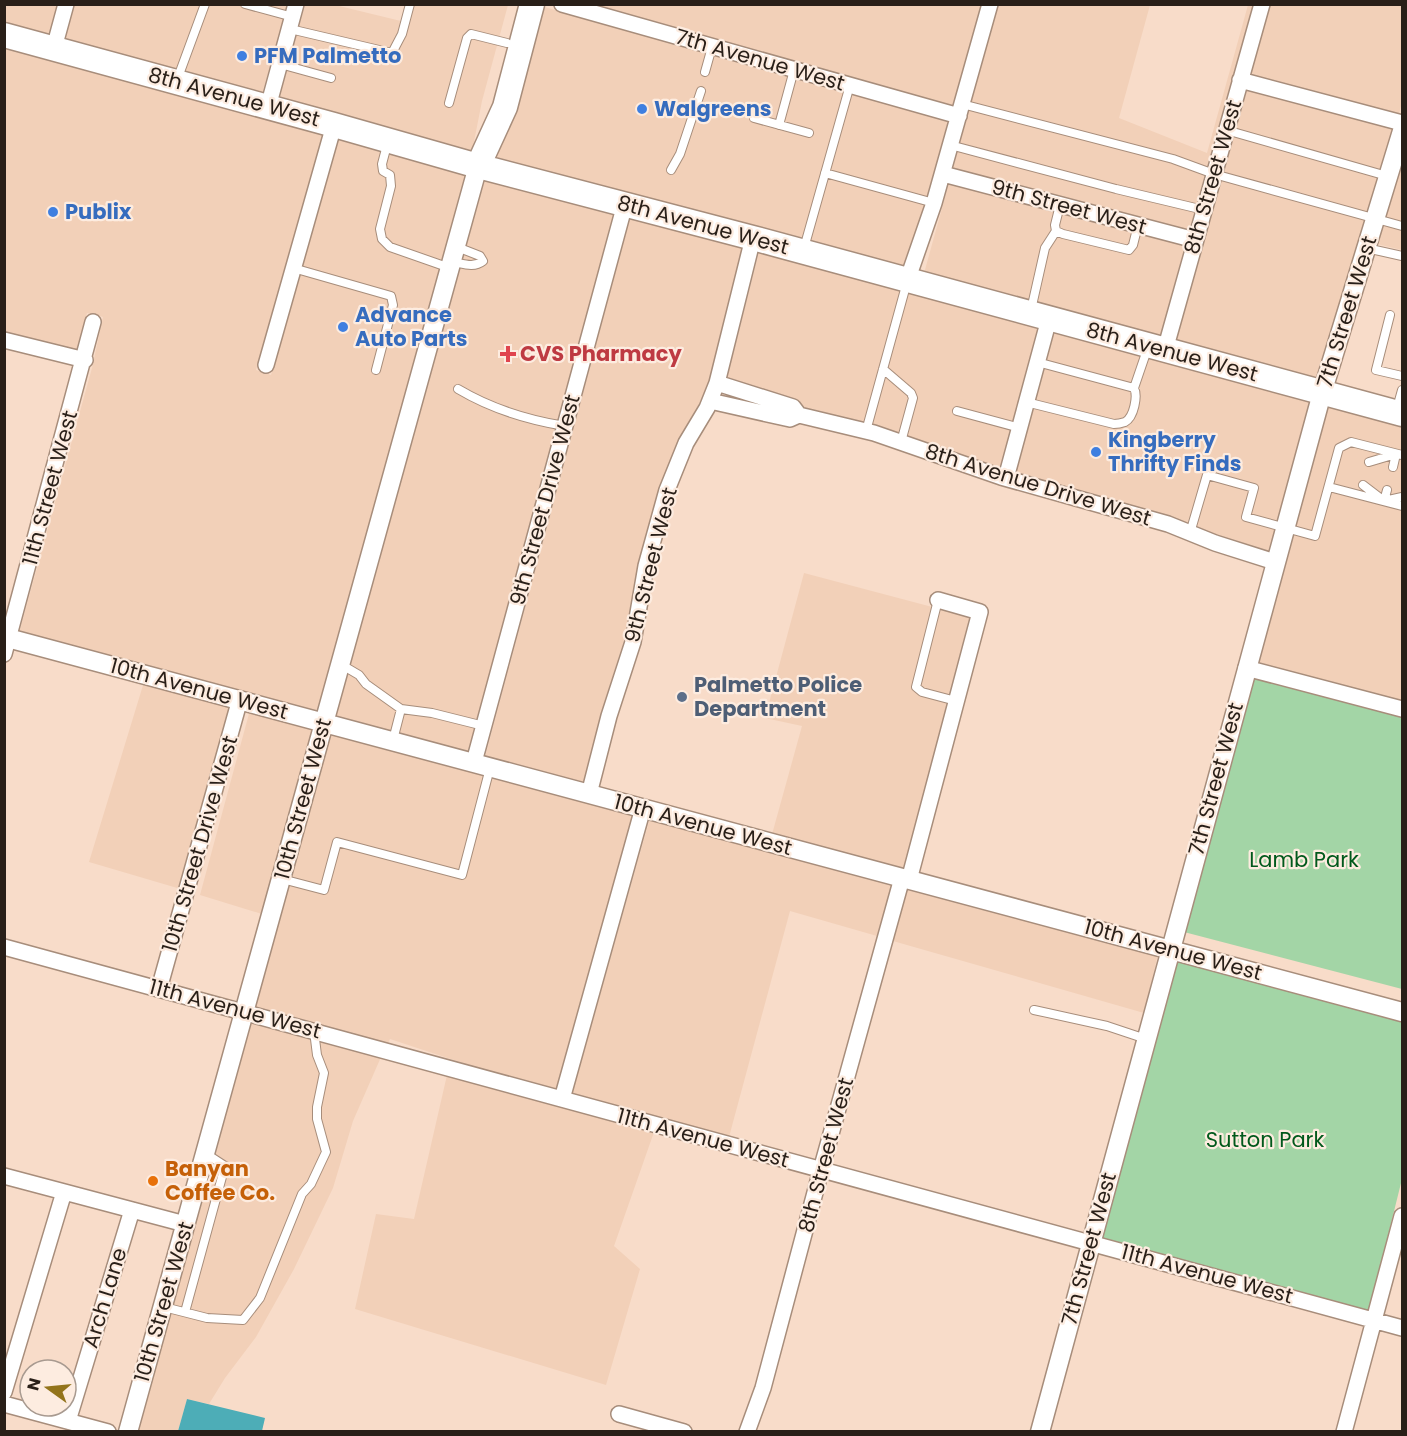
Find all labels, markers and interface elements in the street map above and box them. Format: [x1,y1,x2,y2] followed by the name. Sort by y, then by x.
[672,21,848,98] street label: 7th Avenue West
[254,41,401,70] place label: PFM Palmetto
[235,49,249,63] marker: PFM Palmetto
[145,60,323,133] street label: 8th Avenue West
[654,94,772,123] place label: Walgreens
[1177,96,1248,257] street label: 8th Street West
[635,102,649,116] marker: Walgreens
[989,172,1150,241] street label: 9th Street West
[614,188,792,261] street label: 8th Avenue West
[65,197,132,226] place label: Publix
[46,205,60,219] marker: Publix
[1310,232,1383,391] street label: 7th Street West
[355,300,468,353] place label: Advance Auto Parts
[1083,315,1261,388] street label: 8th Avenue West
[336,320,350,334] marker: Advance Auto Parts
[520,339,682,368] place label: CVS Pharmacy
[501,347,515,361] marker: CVS Pharmacy
[502,391,587,609] street label: 9th Street Drive West
[15,407,84,569] street label: 11th Street West
[1108,425,1241,478] place label: Kingberry Thrifty Finds
[922,436,1155,533] street label: 8th Avenue Drive West
[1089,445,1103,459] marker: Kingberry Thrifty Finds
[617,484,684,646] street label: 9th Street West
[107,651,291,726] street label: 10th Avenue West
[694,670,862,723] place label: Palmetto Police Department
[675,690,689,704] marker: Palmetto Police Department
[1181,699,1250,859] street label: 7th Street West
[267,715,338,883] street label: 10th Street West
[155,732,244,956] street label: 10th Street Drive West
[611,787,795,862] street label: 10th Avenue West
[1249,845,1359,874] park label: Lamb Park
[1081,912,1265,987] street label: 10th Avenue West
[146,972,324,1045] street label: 11th Avenue West
[791,1074,860,1235] street label: 8th Street West
[614,1101,792,1174] street label: 11th Avenue West
[1206,1125,1324,1154] park label: Sutton Park
[165,1154,275,1207] place label: Banyan Coffee Co.
[1054,1169,1123,1329] street label: 7th Street West
[146,1174,160,1188] marker: Banyan Coffee Co.
[127,1218,200,1386] street label: 10th Street West
[1118,1237,1296,1310] street label: 11th Avenue West
[76,1244,134,1352] street label: Arch Lane
[18,1358,78,1418] north arrow
[21,1375,47,1393] text: N

